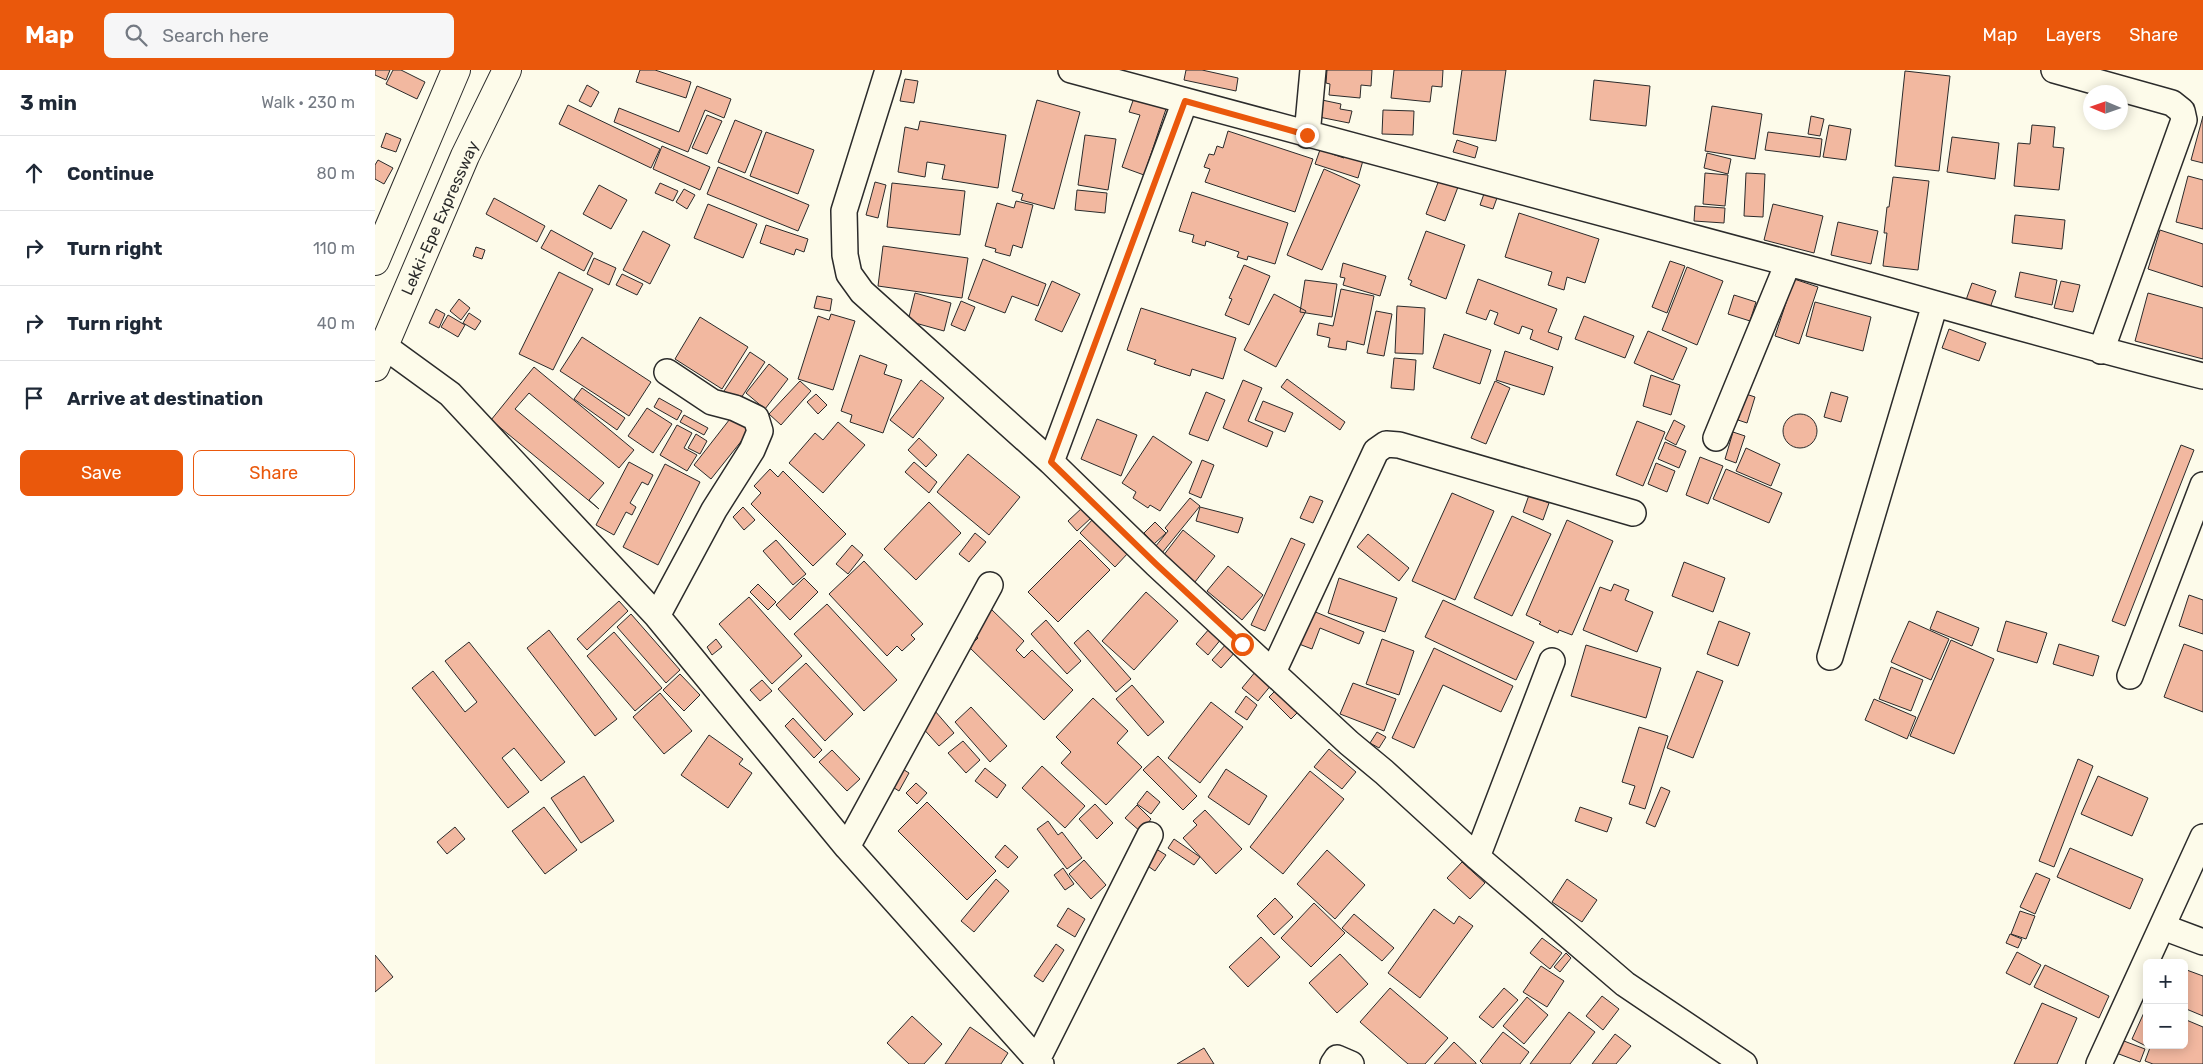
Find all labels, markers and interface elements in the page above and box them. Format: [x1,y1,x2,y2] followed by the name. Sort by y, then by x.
[104,13,454,58] search box
[25,21,74,49] text: Map
[122,21,150,49] icon: search
[162,24,269,47] text: Search here
[1983,24,2018,46] text: Map
[2046,24,2101,46] text: Layers
[2129,24,2178,46] text: Share
[2083,85,2128,130] north arrow
[20,90,77,115] text: 3 min
[261,93,355,112] text: Walk · 230 m
[1296,124,1319,147] route end
[397,138,483,298] street label: Lekki-Epe Expressway
[20,159,48,187] icon: ahead
[67,162,154,185] text: Continue
[317,164,355,183] text: 80 m
[20,234,48,262] icon: right
[67,237,162,260] text: Turn right
[313,239,355,258] text: 110 m
[20,309,48,337] icon: right
[67,312,162,335] text: Turn right
[317,314,355,333] text: 40 m
[20,384,48,412] icon: arrive
[67,387,263,410] text: Arrive at destination
[20,450,183,496] button: Save
[193,450,355,496] button: Share
[1231,633,1254,656] route start
[2143,959,2188,1049] map controls
[2143,959,2188,1004] button: +
[2143,1004,2188,1049] button: −

